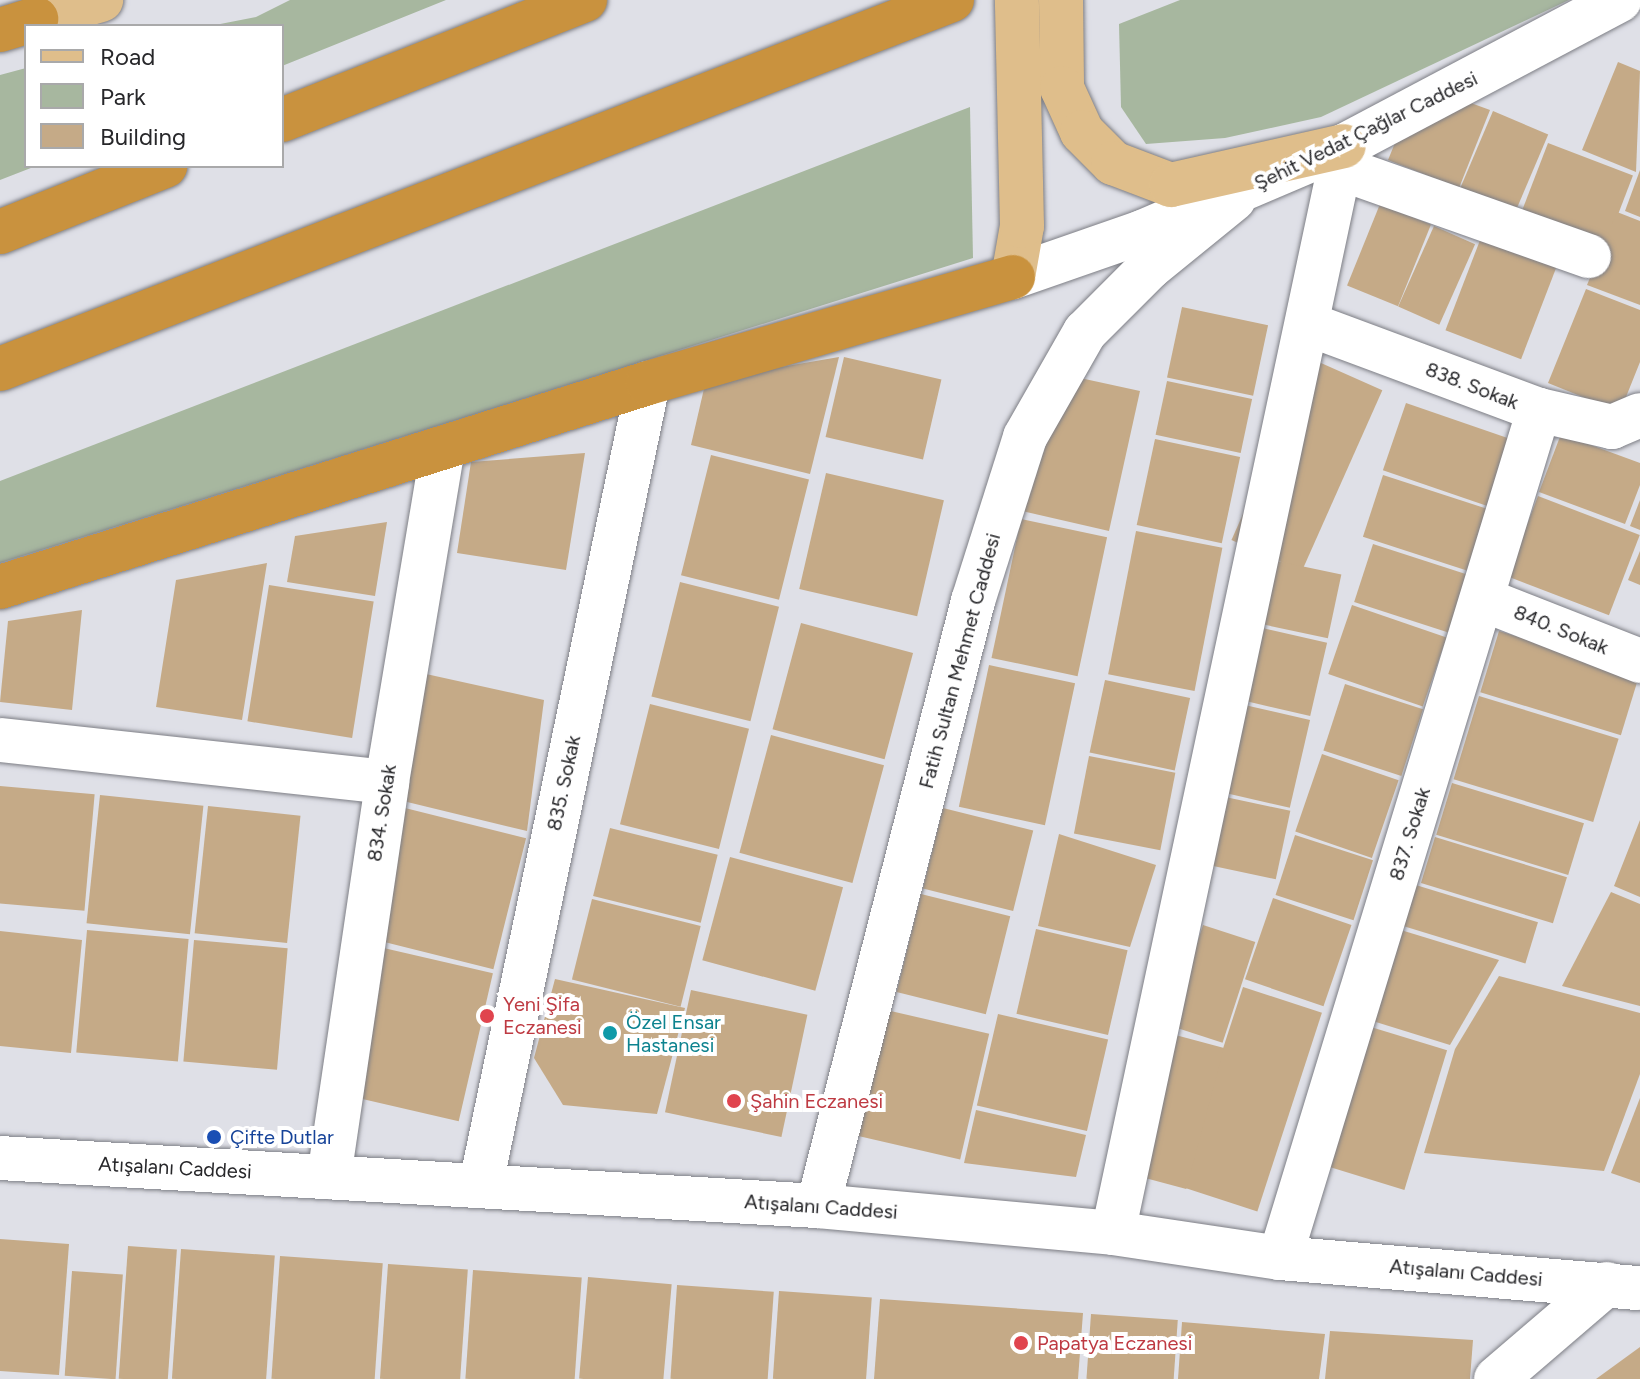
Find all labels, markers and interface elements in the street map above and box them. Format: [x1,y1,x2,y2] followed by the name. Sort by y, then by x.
[24,24,284,168] legend
[100,42,155,71] text: Road
[1250,66,1482,196] street label: Şehit Vedat Çağlar Caddesi
[100,82,146,111] text: Park
[100,122,186,151] text: Building
[1422,357,1522,415] street label: 838. Sokak
[914,531,1006,791] street label: Fatih Sultan Mehmet Caddesi
[1510,600,1612,660] street label: 840. Sokak
[542,733,586,833] street label: 835. Sokak
[362,763,402,863] street label: 834. Sokak
[1384,784,1436,884] street label: 837. Sokak
[503,992,582,1039] place label: Yeni Şifa Eczanesi
[478,1007,496,1025] marker: Yeni Şifa Eczanesi
[626,1010,721,1057] place label: Özel Ensar Hastanesi
[601,1024,619,1042] marker: Özel Ensar Hastanesi
[750,1089,883,1113] place label: Şahin Eczanesi
[725,1092,743,1110] marker: Şahin Eczanesi
[230,1125,334,1149] place label: Çifte Dutlar
[205,1128,223,1146] marker: Çifte Dutlar
[98,1152,252,1184] street label: Atışalanı Caddesi
[744,1190,898,1224] street label: Atışalanı Caddesi
[1388,1254,1544,1292] street label: Atışalanı Caddesi
[1037,1331,1192,1355] place label: Papatya Eczanesi
[1012,1334,1030,1352] marker: Papatya Eczanesi

